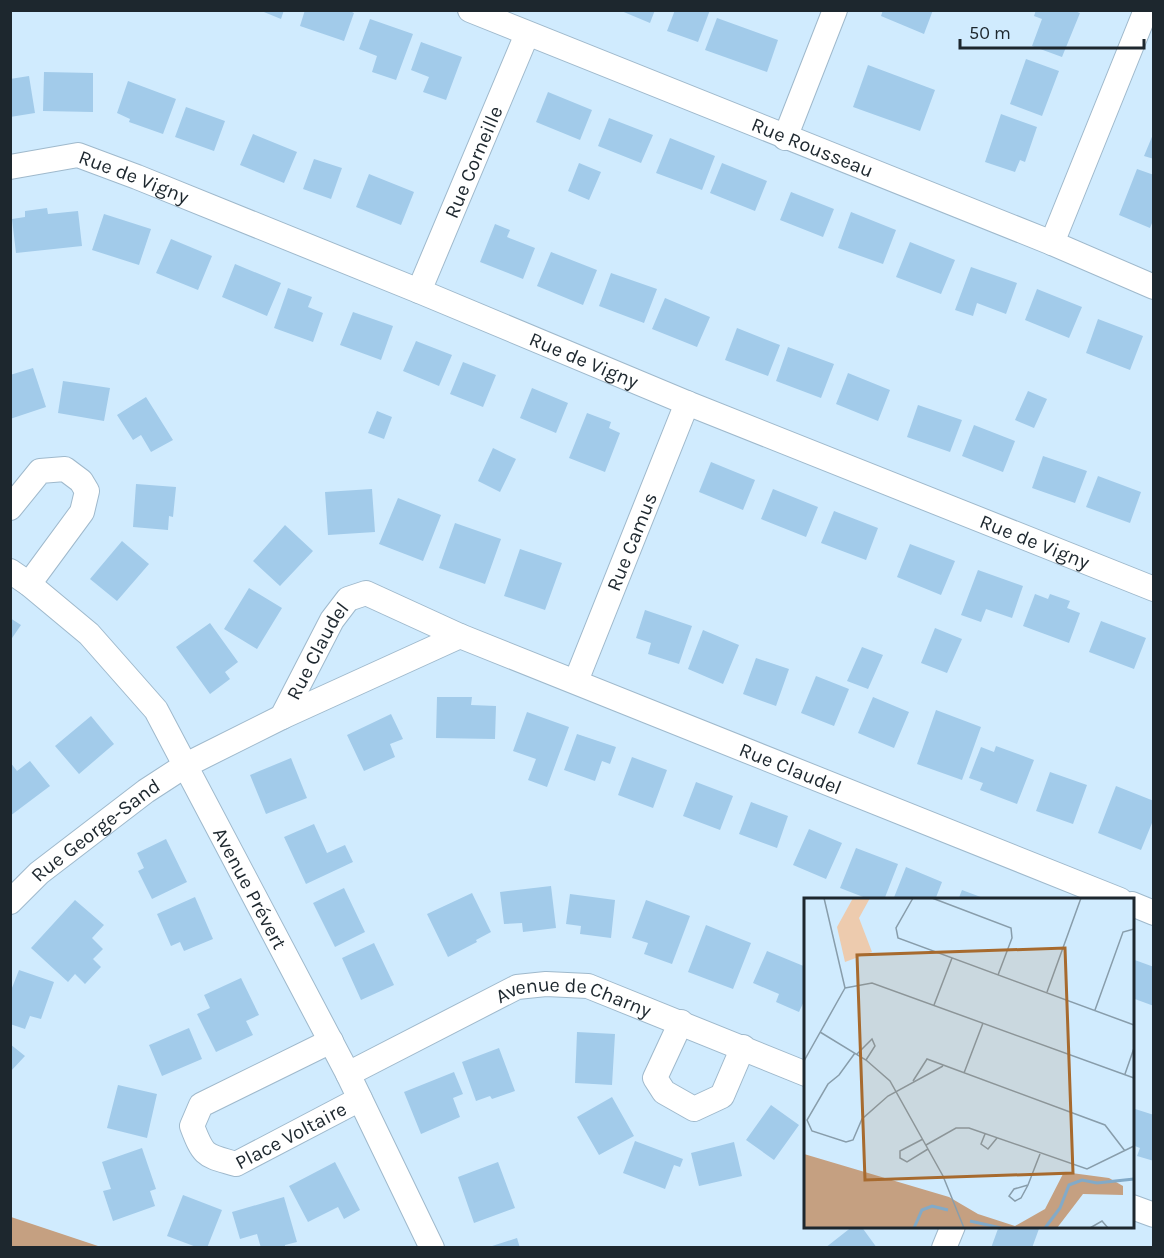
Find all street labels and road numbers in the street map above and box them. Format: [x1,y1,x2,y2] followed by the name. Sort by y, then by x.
[439,102,507,222] street label: Rue Corneille
[748,112,877,182] street label: Rue Rousseau
[76,145,192,208] street label: Rue de Vigny
[526,327,642,393] street label: Rue de Vigny
[602,489,662,594] street label: Rue Camus
[977,509,1093,574] street label: Rue de Vigny
[281,597,353,704] street label: Rue Claudel
[736,737,845,799] street label: Rue Claudel
[26,774,164,886] street label: Rue George-Sand
[209,824,292,953] street label: Avenue Prévert
[491,972,655,1022] street label: Avenue de Charny
[231,1097,350,1174] street label: Place Voltaire

